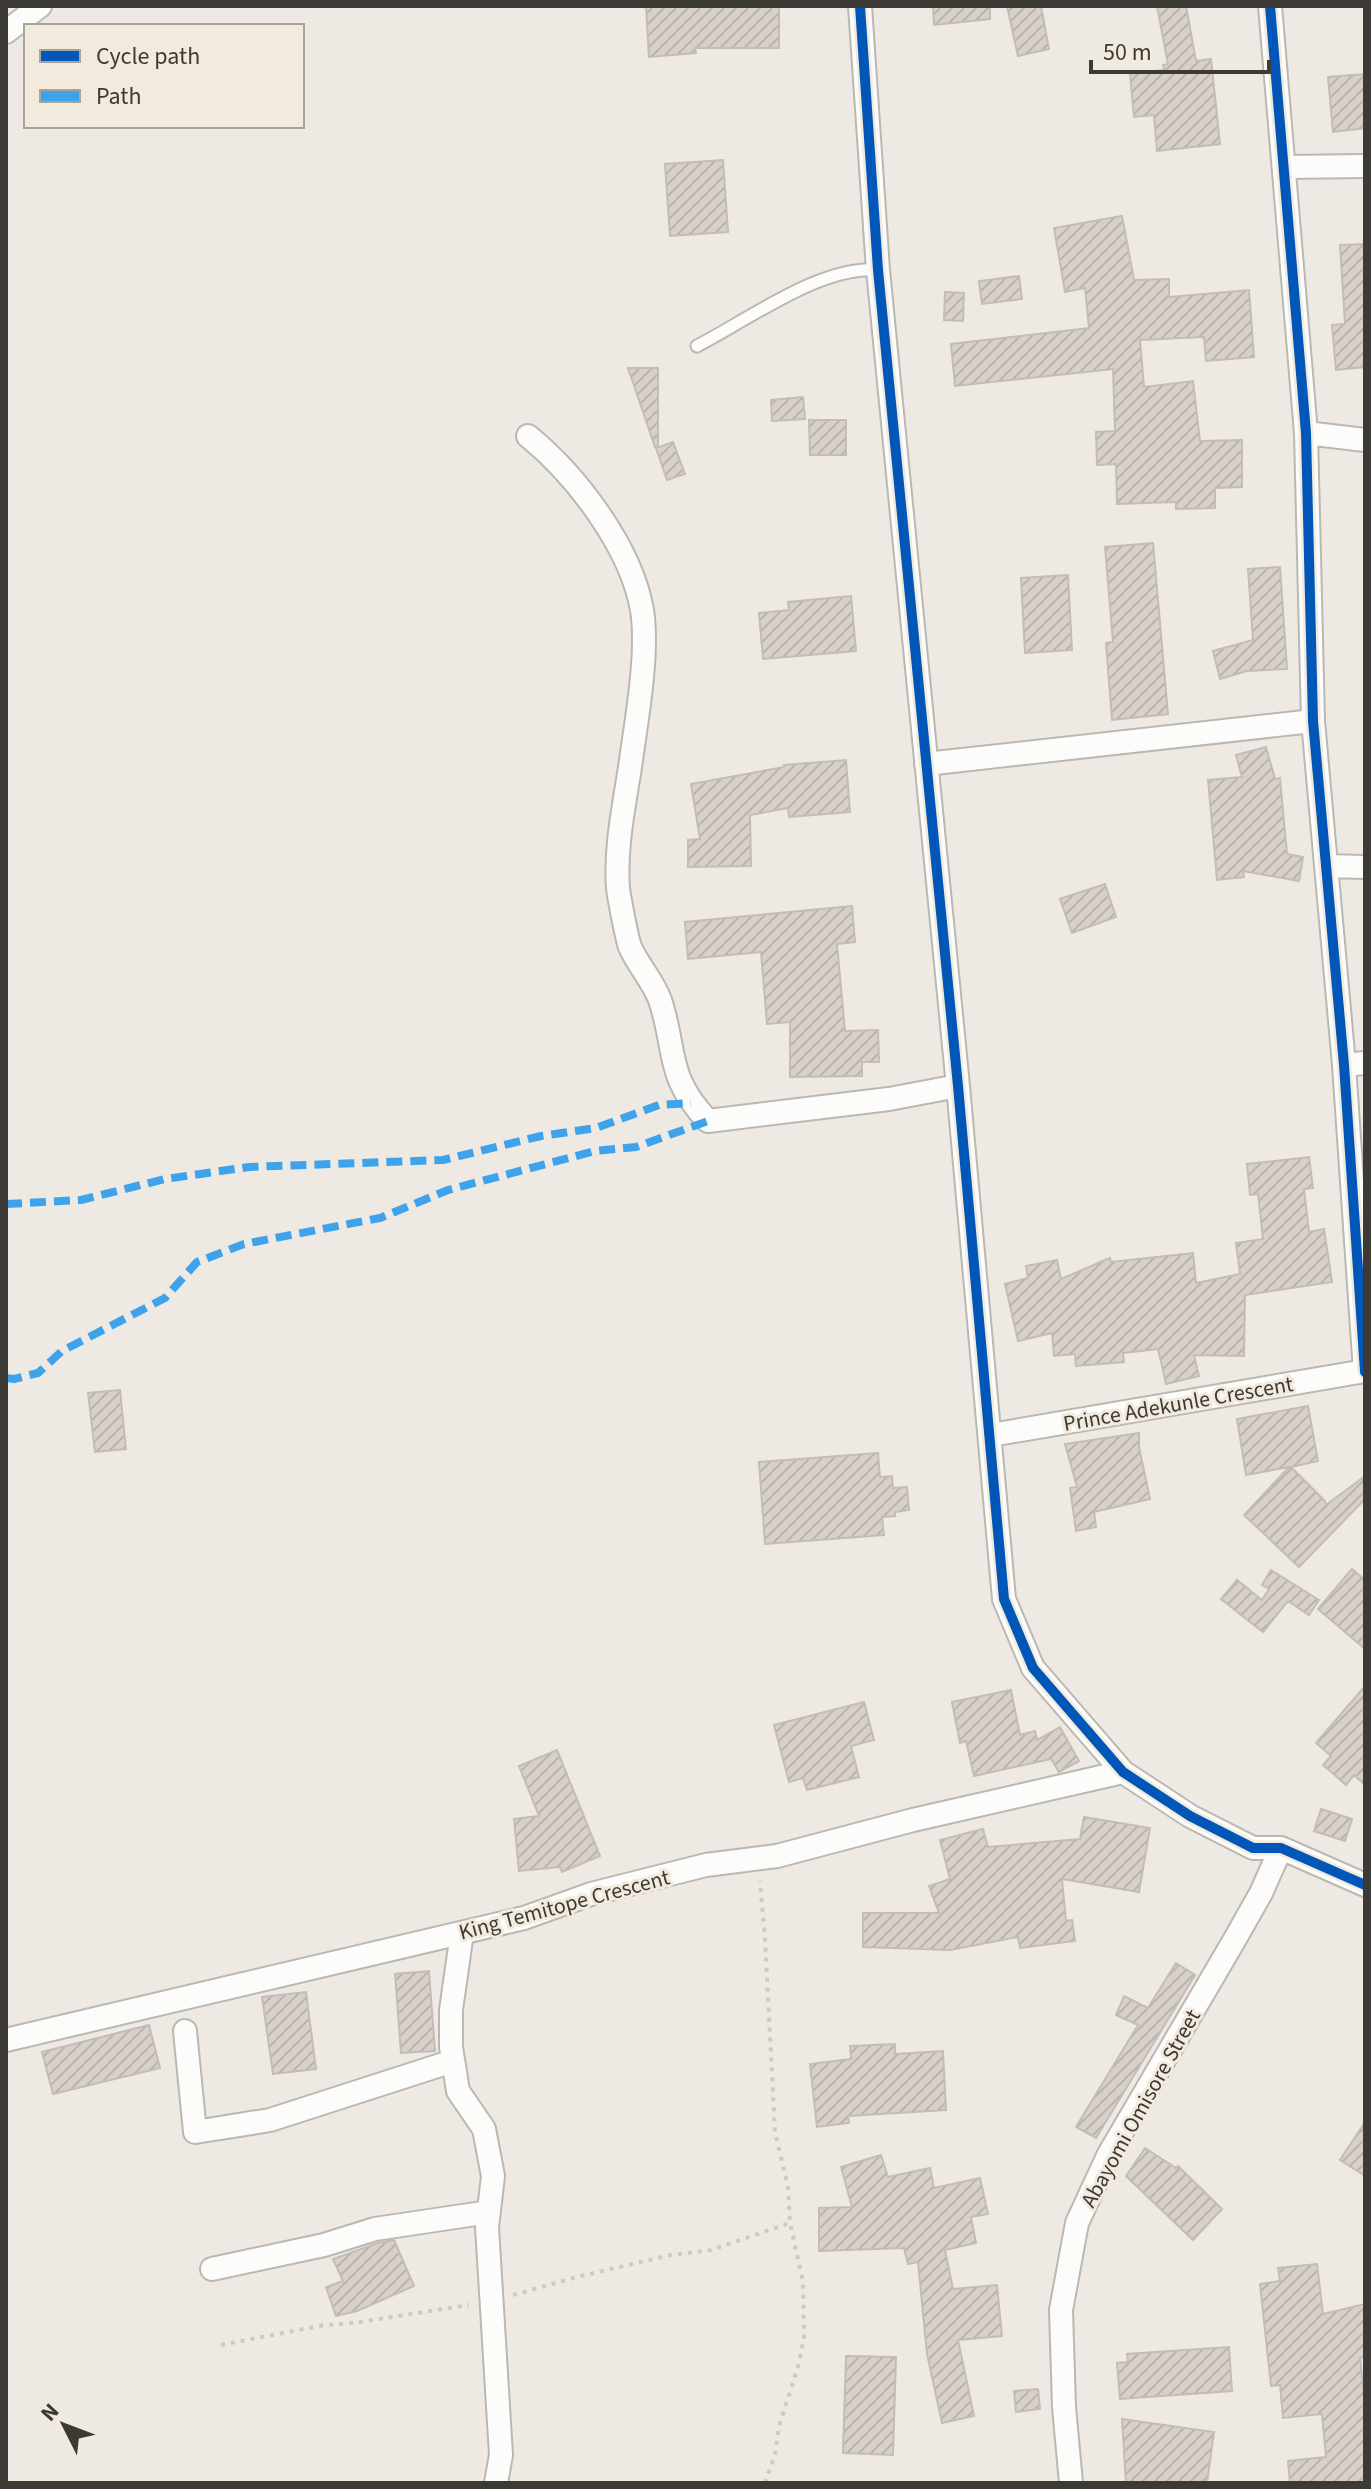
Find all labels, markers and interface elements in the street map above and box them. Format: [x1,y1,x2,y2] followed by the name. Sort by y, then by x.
[24,24,304,128] legend
[1091,24,1269,74] scale bar
[1103,35,1152,70] text: 50 m
[96,39,200,74] text: Cycle path
[96,79,142,114] text: Path
[1061,1368,1296,1440] street label: Prince Adekunle Crescent
[455,1861,674,1949] street label: King Temitope Crescent
[1073,2003,1209,2213] street label: Abayomi Omisore Street
[24,2385,104,2465] north arrow
[33,2396,67,2428] text: N

